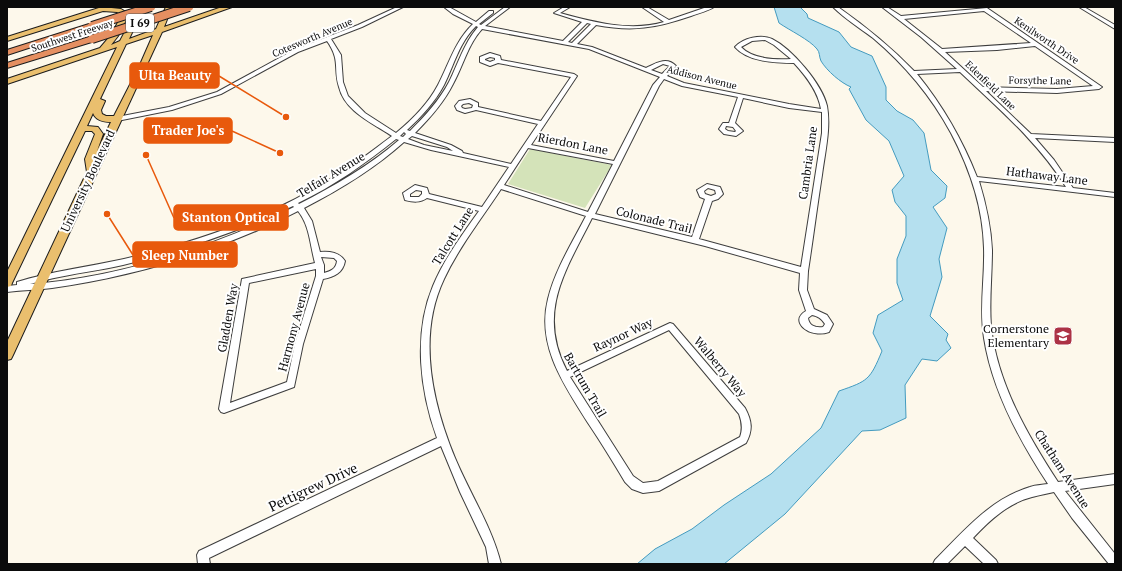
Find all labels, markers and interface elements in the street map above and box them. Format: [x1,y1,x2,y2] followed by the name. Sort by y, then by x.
[126,14,154,32] road number: I 69
[1012,14,1082,67] street label: Kenilworth Drive
[270,15,354,60] street label: Cotesworth Avenue
[29,16,116,55] street label: Southwest Freeway
[962,58,1019,113] street label: Edenfield Lane
[130,63,219,88] callout: Ulta Beauty
[666,63,738,92] street label: Addison Avenue
[139,66,212,84] text: Ulta Beauty
[1009,73,1071,88] street label: Forsythe Lane
[144,118,232,143] callout: Trader Joe's
[152,121,224,139] text: Trader Joe's
[795,125,820,200] street label: Cambria Lane
[57,127,118,234] street label: University Boulevard
[537,129,609,158] street label: Rierdon Lane
[294,148,367,201] street label: Telfair Avenue
[1005,163,1089,188] street label: Hathaway Lane
[614,203,694,236] street label: Colonade Trail
[429,204,476,268] street label: Talcott Lane
[174,205,288,230] callout: Stanton Optical
[182,208,280,226] text: Stanton Optical
[133,242,237,267] callout: Sleep Number
[141,246,229,264] text: Sleep Number
[214,281,241,354] street label: Gladden Way
[274,281,313,373] street label: Harmony Avenue
[591,314,656,355] street label: Raynor Way
[983,321,1050,350] place label: Cornerstone Elementary
[1052,325,1074,347] school or university icon: Cornerstone Elementary
[691,334,750,400] street label: Walberry Way
[561,350,610,420] street label: Bartrum Trail
[1031,427,1093,511] street label: Chatham Avenue
[265,458,360,516] street label: Pettigrew Drive

